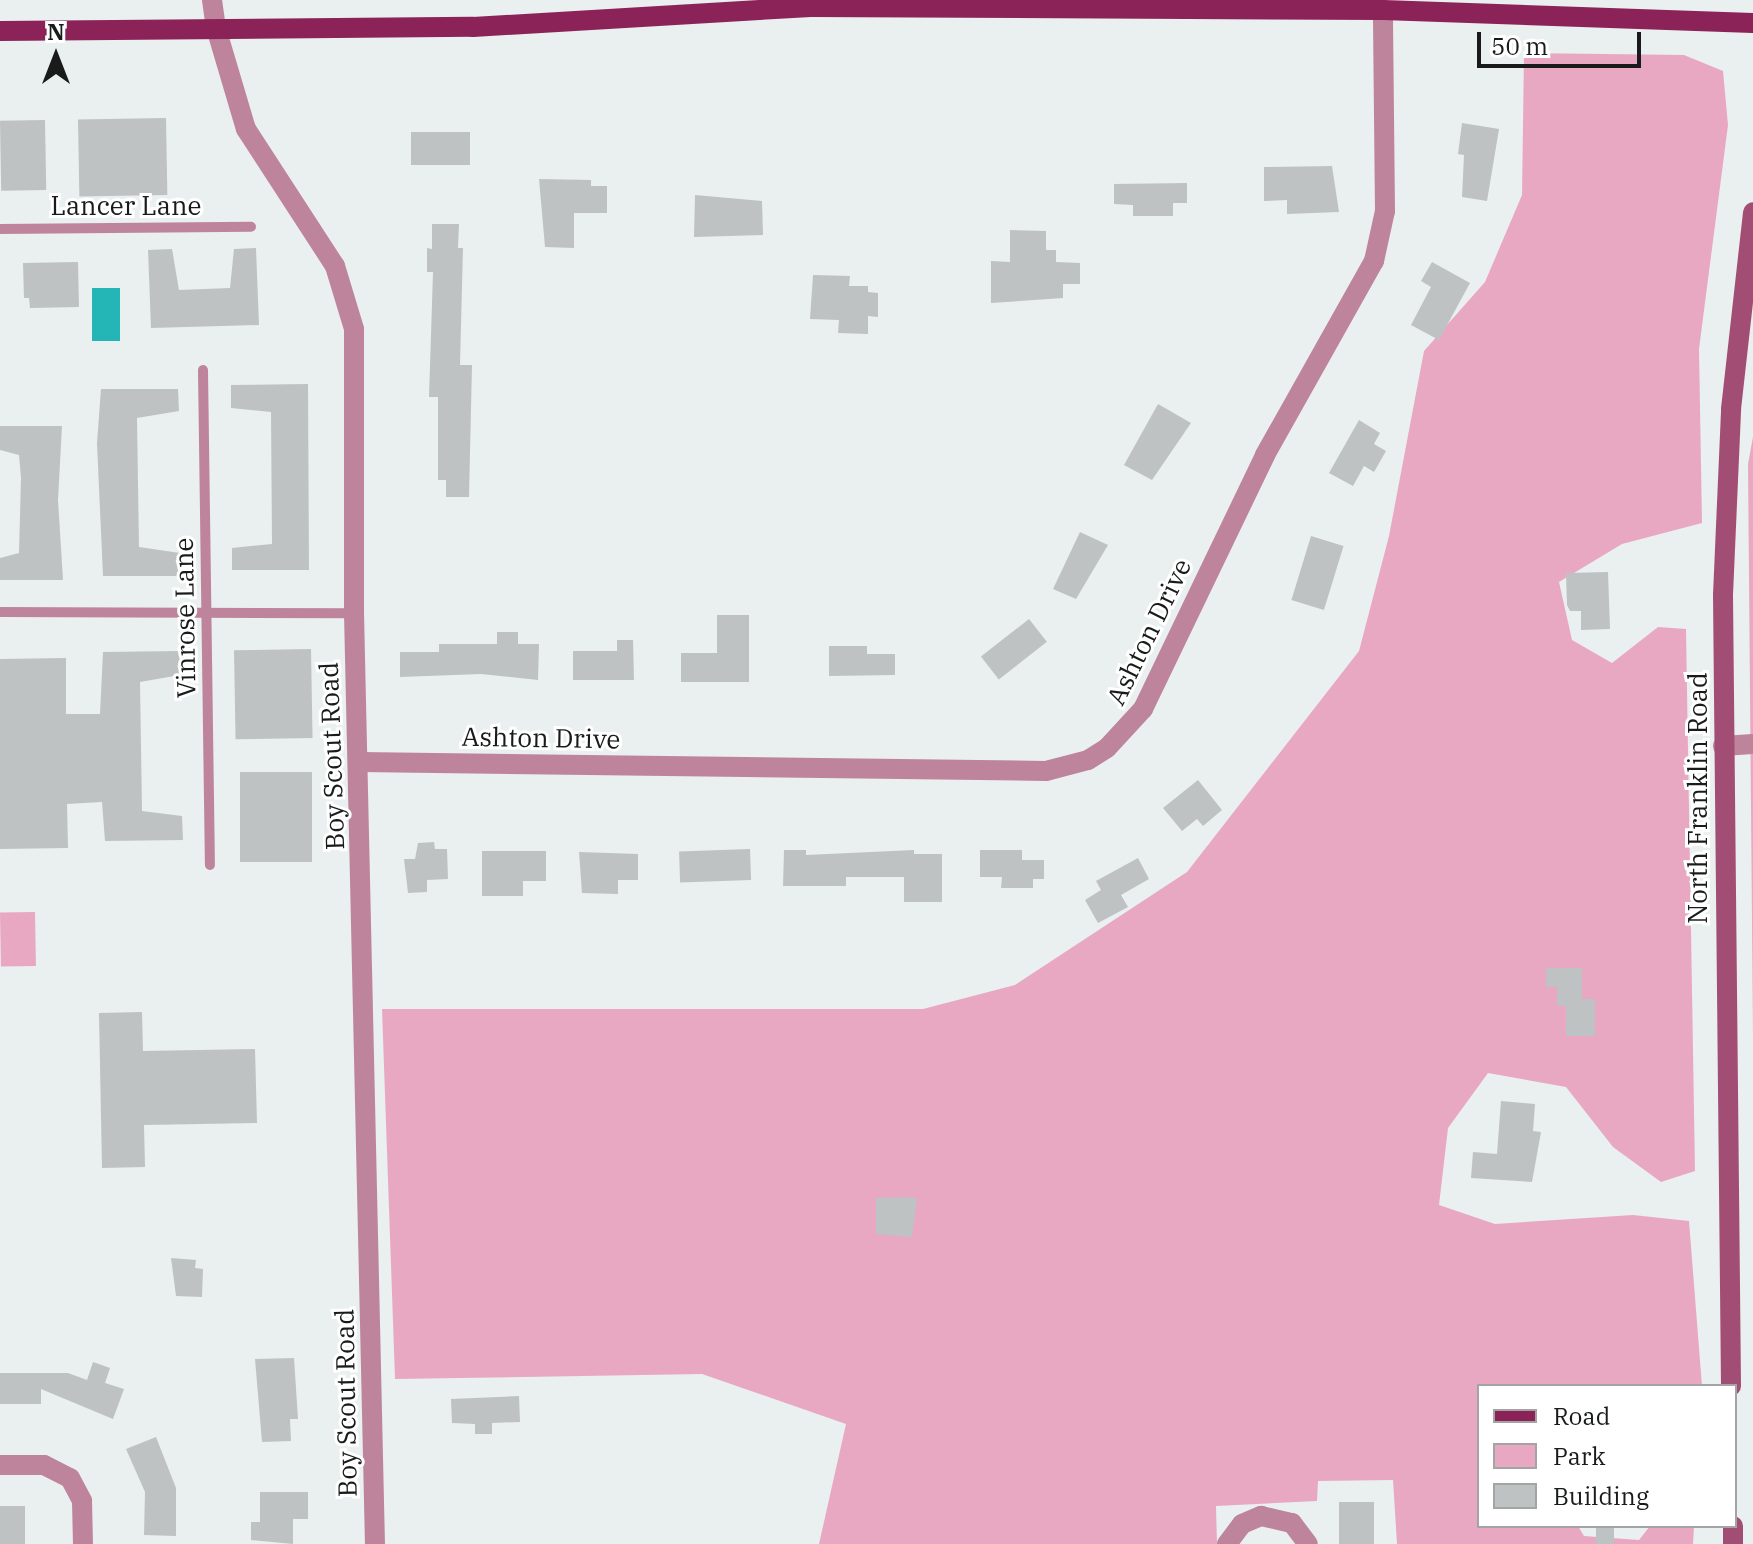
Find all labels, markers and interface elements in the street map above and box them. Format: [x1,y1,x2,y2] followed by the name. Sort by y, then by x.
[16,16,96,96] north arrow
[1481,16,1645,66] scale bar
[47,17,65,46] text: N
[1491,30,1548,62] text: 50 m
[50,190,202,222] street label: Lancer Lane
[168,537,202,699] street label: Vinrose Lane
[1100,554,1198,710] street label: Ashton Drive
[313,661,351,851] street label: Boy Scout Road
[1682,672,1714,924] street label: North Franklin Road
[461,721,621,755] street label: Ashton Drive
[329,1309,363,1497] street label: Boy Scout Road
[1477,1384,1737,1528] legend
[1553,1400,1610,1432] text: Road
[1553,1440,1605,1472] text: Park
[1553,1480,1649,1512] text: Building

